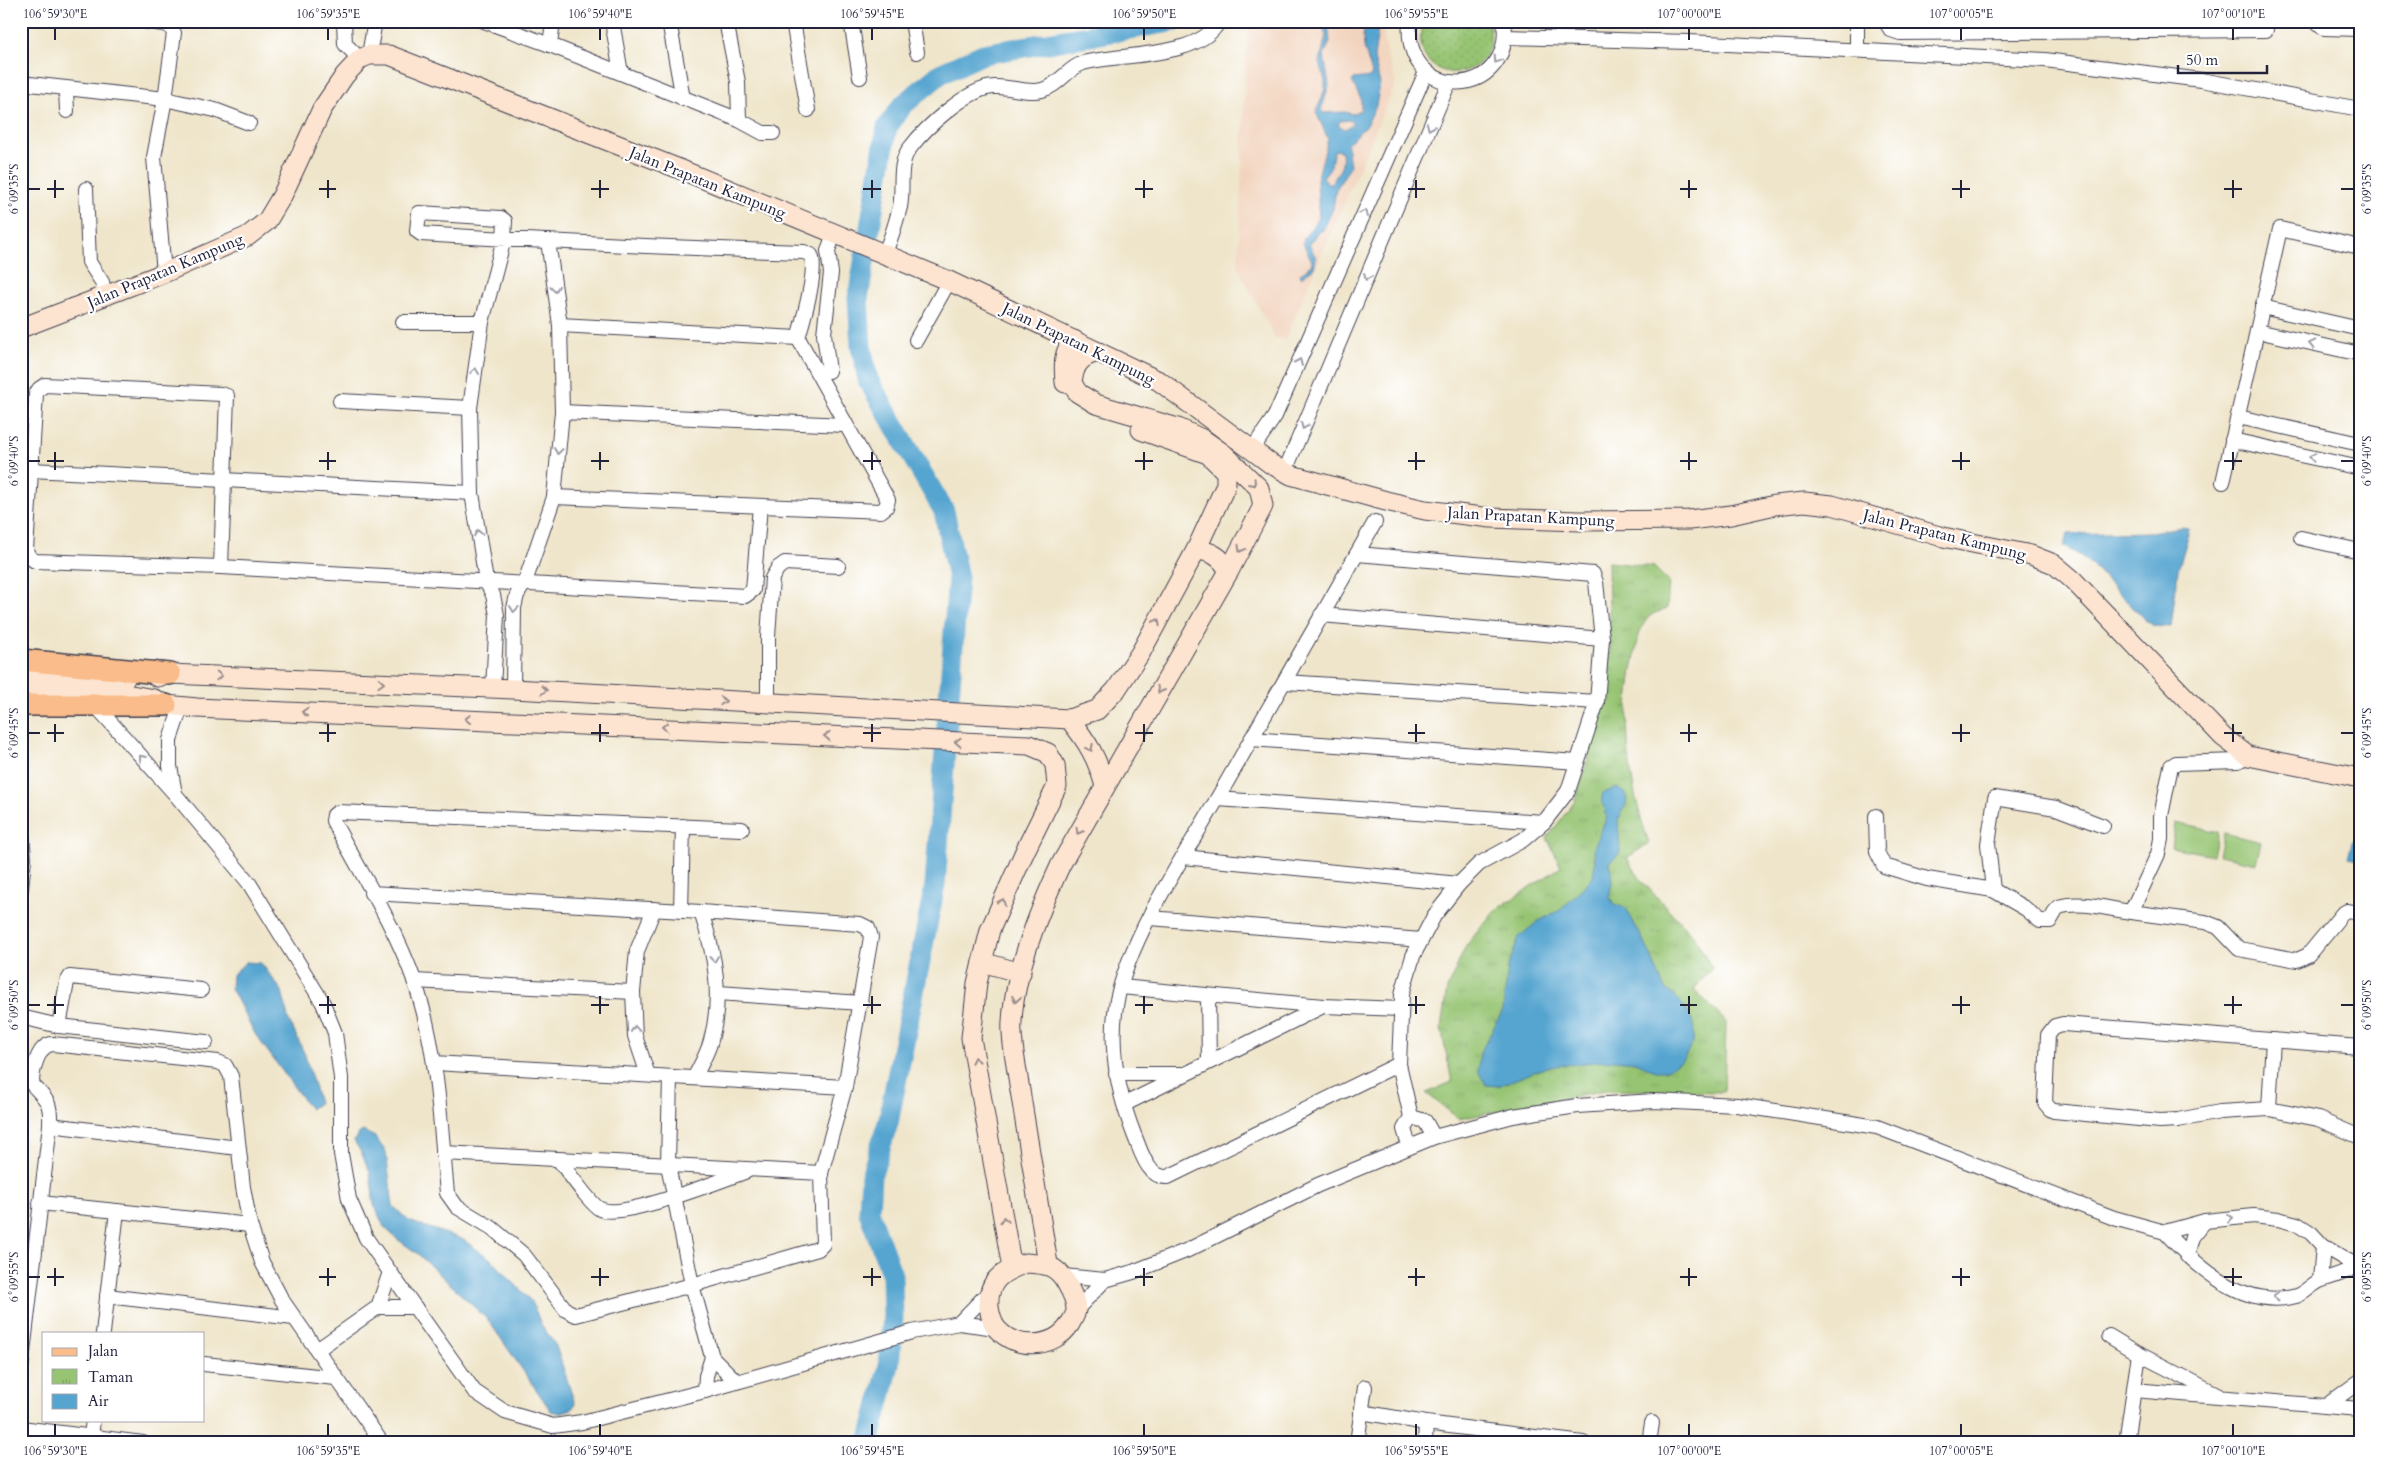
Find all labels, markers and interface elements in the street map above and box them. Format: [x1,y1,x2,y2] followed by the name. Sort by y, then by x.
[23,6,87,22] text: 106°59'30"E
[296,6,360,22] text: 106°59'35"E
[568,6,632,22] text: 106°59'40"E
[840,6,904,22] text: 106°59'45"E
[1112,6,1176,22] text: 106°59'50"E
[1384,6,1448,22] text: 106°59'55"E
[1657,6,1721,22] text: 107°00'00"E
[1929,6,1993,22] text: 107°00'05"E
[2201,6,2265,22] text: 107°00'10"E
[2178,42,2267,74] scale bar
[2186,50,2218,70] text: 50 m
[1494,54,1504,63] one-way arrow
[1426,122,1437,131] one-way arrow
[624,141,789,224] street label: Jalan Prapatan Kampung
[6,164,22,214] text: 6°09'35"S
[2359,164,2375,214] text: 6°09'35"S
[1357,209,1368,218] one-way arrow
[82,228,247,315] street label: Jalan Prapatan Kampung
[1363,272,1373,281] one-way arrow
[549,286,560,294] one-way arrow
[997,296,1159,390] street label: Jalan Prapatan Kampung
[2308,339,2317,349] one-way arrow
[1292,358,1303,367] one-way arrow
[469,367,480,375] one-way arrow
[1299,422,1309,430] one-way arrow
[6,436,22,486] text: 6°09'40"S
[2359,436,2375,486] text: 6°09'40"S
[553,447,564,455] one-way arrow
[2308,453,2317,463] one-way arrow
[1247,477,1256,486] one-way arrow
[1445,502,1615,532] street label: Jalan Prapatan Kampung
[1859,504,2029,566] street label: Jalan Prapatan Kampung
[474,529,484,537] one-way arrow
[1237,544,1247,553] one-way arrow
[509,605,520,613] one-way arrow
[1151,618,1161,627] one-way arrow
[216,671,223,681] one-way arrow
[378,678,385,688] one-way arrow
[540,685,548,696] one-way arrow
[1156,685,1166,694] one-way arrow
[720,695,728,706] one-way arrow
[301,707,309,718] one-way arrow
[6,708,22,758] text: 6°09'45"S
[2359,708,2375,758] text: 6°09'45"S
[464,714,472,724] one-way arrow
[661,722,669,733] one-way arrow
[823,730,831,741] one-way arrow
[954,737,962,748] one-way arrow
[1084,742,1094,751] one-way arrow
[139,755,148,764] one-way arrow
[1076,826,1086,835] one-way arrow
[996,898,1006,907] one-way arrow
[708,955,719,963] one-way arrow
[6,980,22,1030] text: 6°09'50"S
[2359,980,2375,1030] text: 6°09'50"S
[1011,994,1021,1003] one-way arrow
[630,1024,641,1032] one-way arrow
[970,1056,980,1065] one-way arrow
[2226,1214,2234,1224] one-way arrow
[999,1216,1009,1224] one-way arrow
[6,1252,22,1302] text: 6°09'55"S
[2359,1252,2375,1302] text: 6°09'55"S
[2271,1292,2279,1302] one-way arrow
[42,1332,205,1422] legend
[86,1341,119,1361] text: Jalan
[88,1367,134,1387] text: Taman
[88,1391,109,1411] text: Air
[23,1443,87,1459] text: 106°59'30"E
[296,1443,360,1459] text: 106°59'35"E
[568,1443,632,1459] text: 106°59'40"E
[840,1443,904,1459] text: 106°59'45"E
[1112,1443,1176,1459] text: 106°59'50"E
[1384,1443,1448,1459] text: 106°59'55"E
[1657,1443,1721,1459] text: 107°00'00"E
[1929,1443,1993,1459] text: 107°00'05"E
[2201,1443,2265,1459] text: 107°00'10"E

